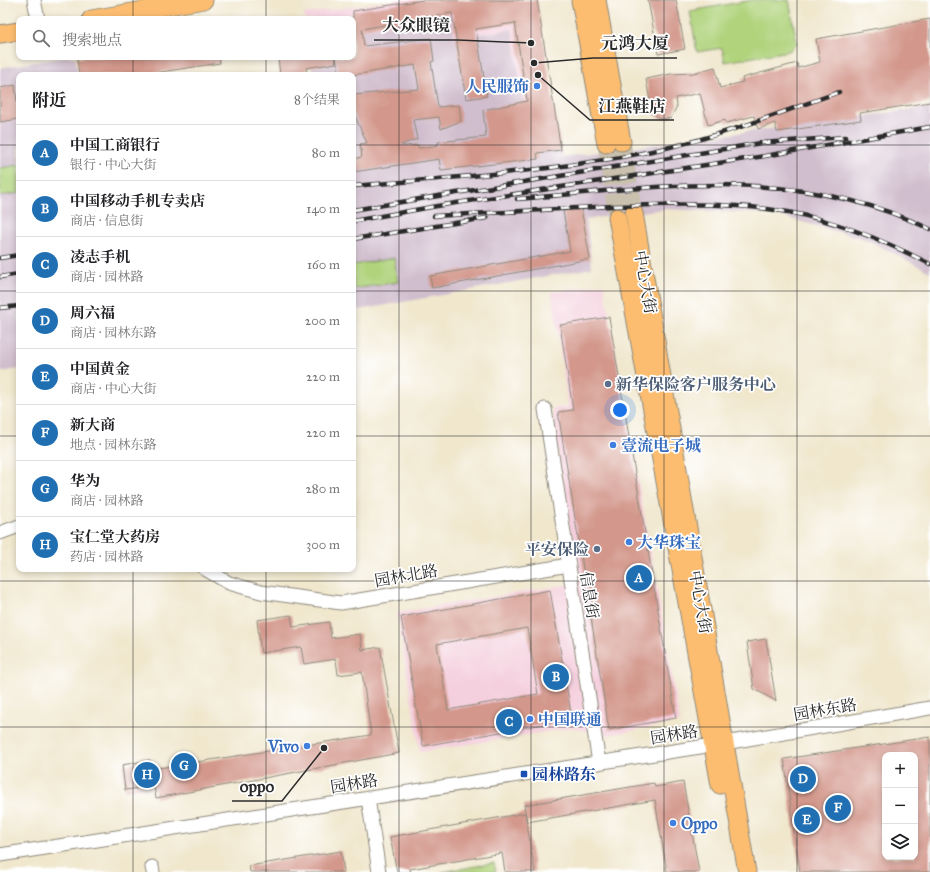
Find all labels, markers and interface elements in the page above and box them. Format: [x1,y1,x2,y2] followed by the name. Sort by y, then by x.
[374,11,458,40] callout: 大众眼镜
[382,15,450,36] text: 大众眼镜
[16,16,356,60] search box
[30,27,52,49] icon: search
[593,29,677,58] callout: 元鸿大厦
[62,31,122,49] text: 搜索地点
[601,33,669,54] text: 元鸿大厦
[465,77,529,96] place label: 人民服饰
[532,81,542,91] marker: 人民服饰
[32,90,66,111] text: 附近
[590,91,674,120] callout: 江燕鞋店
[294,92,340,108] text: 8个结果
[598,96,666,117] text: 江燕鞋店
[70,136,160,154] text: 中国工商银行
[41,145,49,161] text: A
[312,145,340,161] text: 80 m
[70,157,156,173] text: 银行 · 中心大街
[70,192,205,210] text: 中国移动手机专卖店
[41,201,49,217] text: B
[306,201,340,217] text: 140 m
[70,213,143,229] text: 商店 · 信息街
[70,248,130,266] text: 凌志手机
[631,249,660,315] street label: 中心大街
[41,257,49,273] text: C
[307,257,340,273] text: 160 m
[70,269,143,285] text: 商店 · 园林路
[70,304,115,322] text: 周六福
[40,313,50,329] text: D
[305,313,340,329] text: 200 m
[70,325,156,341] text: 商店 · 园林东路
[70,360,130,378] text: 中国黄金
[40,369,50,385] text: E
[306,369,340,385] text: 220 m
[616,375,776,394] place label: 新华保险客户服务中心
[603,379,613,389] marker: 新华保险客户服务中心
[70,381,156,397] text: 商店 · 中心大街
[610,400,630,420] your location
[70,416,115,434] text: 新大商
[41,425,49,441] text: F
[306,425,340,441] text: 220 m
[621,436,701,455] place label: 壹流电子城
[70,437,156,453] text: 地点 · 园林东路
[608,440,618,450] marker: 壹流电子城
[70,472,100,490] text: 华为
[40,481,50,497] text: G
[305,481,340,497] text: 280 m
[70,493,143,509] text: 商店 · 园林路
[70,528,160,546] text: 宝仁堂大药房
[637,533,701,552] place label: 大华珠宝
[39,537,51,553] text: H
[306,537,340,553] text: 300 m
[624,537,634,547] marker: 大华珠宝
[525,540,589,559] place label: 平安保险
[592,544,602,554] marker: 平安保险
[70,549,143,565] text: 药店 · 园林路
[373,561,439,590] street label: 园林北路
[626,563,652,593] pin: A
[686,569,715,635] street label: 中心大街
[576,570,603,620] street label: 信息街
[543,662,569,692] pin: B
[792,695,858,724] street label: 园林东路
[496,707,522,737] pin: C
[538,710,602,729] place label: 中国联通
[525,714,535,724] marker: 中国联通
[649,721,699,748] street label: 园林路
[267,737,299,756] place label: Vivo
[302,741,312,751] marker: Vivo
[171,751,197,781] pin: G
[882,752,918,860] map controls
[882,752,918,788] button: +
[134,760,160,790] pin: H
[790,764,816,794] pin: D
[532,765,596,784] place label: 园林路东
[519,769,529,779] marker: 园林路东
[329,770,379,797] street label: 园林路
[232,772,282,801] callout: oppo
[240,776,275,797] text: oppo
[882,788,918,824] button: −
[825,793,851,823] pin: F
[794,805,820,835] pin: E
[681,814,717,834] place label: Oppo
[668,818,678,828] marker: Oppo
[882,824,918,860] button: layers

